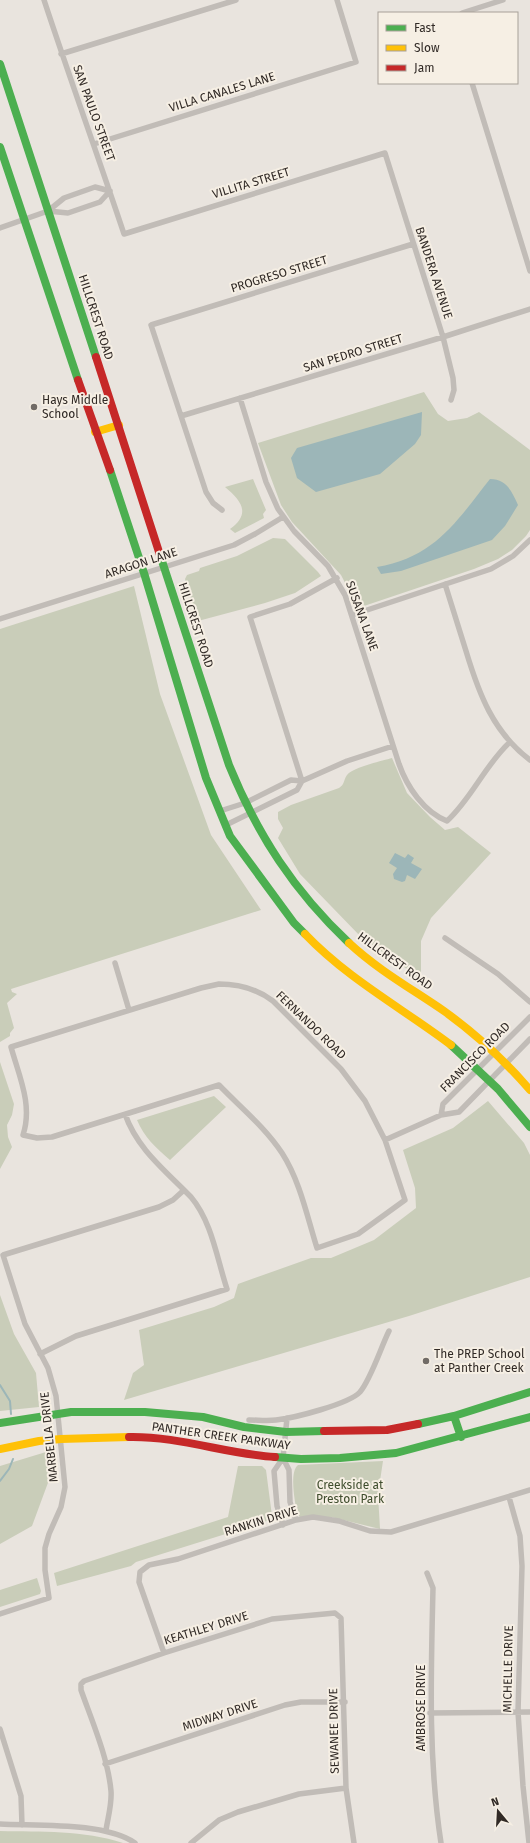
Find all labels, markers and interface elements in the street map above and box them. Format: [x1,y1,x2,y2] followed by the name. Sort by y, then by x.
[378,12,518,84] legend
[414,21,436,35] text: Fast
[414,41,440,55] text: Slow
[414,61,434,75] text: Jam
[70,63,118,164] street label: SAN PAULO STREET
[167,69,277,115] street label: VILLA CANALES LANE
[211,164,292,201] street label: VILLITA STREET
[412,225,456,321] street label: BANDERA AVENUE
[229,252,330,295] street label: PROGRESO STREET
[76,273,116,362] street label: HILLCREST ROAD
[302,331,405,375] street label: SAN PEDRO STREET
[42,393,108,421] place label: Hays Middle School
[29,402,39,412] marker: Hays Middle School
[103,545,179,581] street label: ARAGON LANE
[343,579,381,653] street label: SUSANA LANE
[176,581,216,670] street label: HILLCREST ROAD
[355,929,435,993] street label: HILLCREST ROAD
[273,988,349,1062] street label: FERNANDO ROAD
[437,1019,513,1095] street label: FRANCISCO ROAD
[434,1347,525,1375] place label: The PREP School at Panther Creek
[421,1356,431,1366] marker: The PREP School at Panther Creek
[37,1391,61,1483] street label: MARBELLA DRIVE
[151,1419,292,1453] street label: PANTHER CREEK PARKWAY
[316,1478,385,1506] park label: Creekside at Preston Park
[223,1503,299,1539] street label: RANKIN DRIVE
[162,1608,250,1648] street label: KEATHLEY DRIVE
[500,1625,516,1713] street label: MICHELLE DRIVE
[414,1665,428,1751] street label: AMBROSE DRIVE
[326,1688,342,1774] street label: SEWANEE DRIVE
[181,1696,259,1734] street label: MIDWAY DRIVE
[478,1791,518,1831] north arrow
[490,1795,501,1809] text: N

